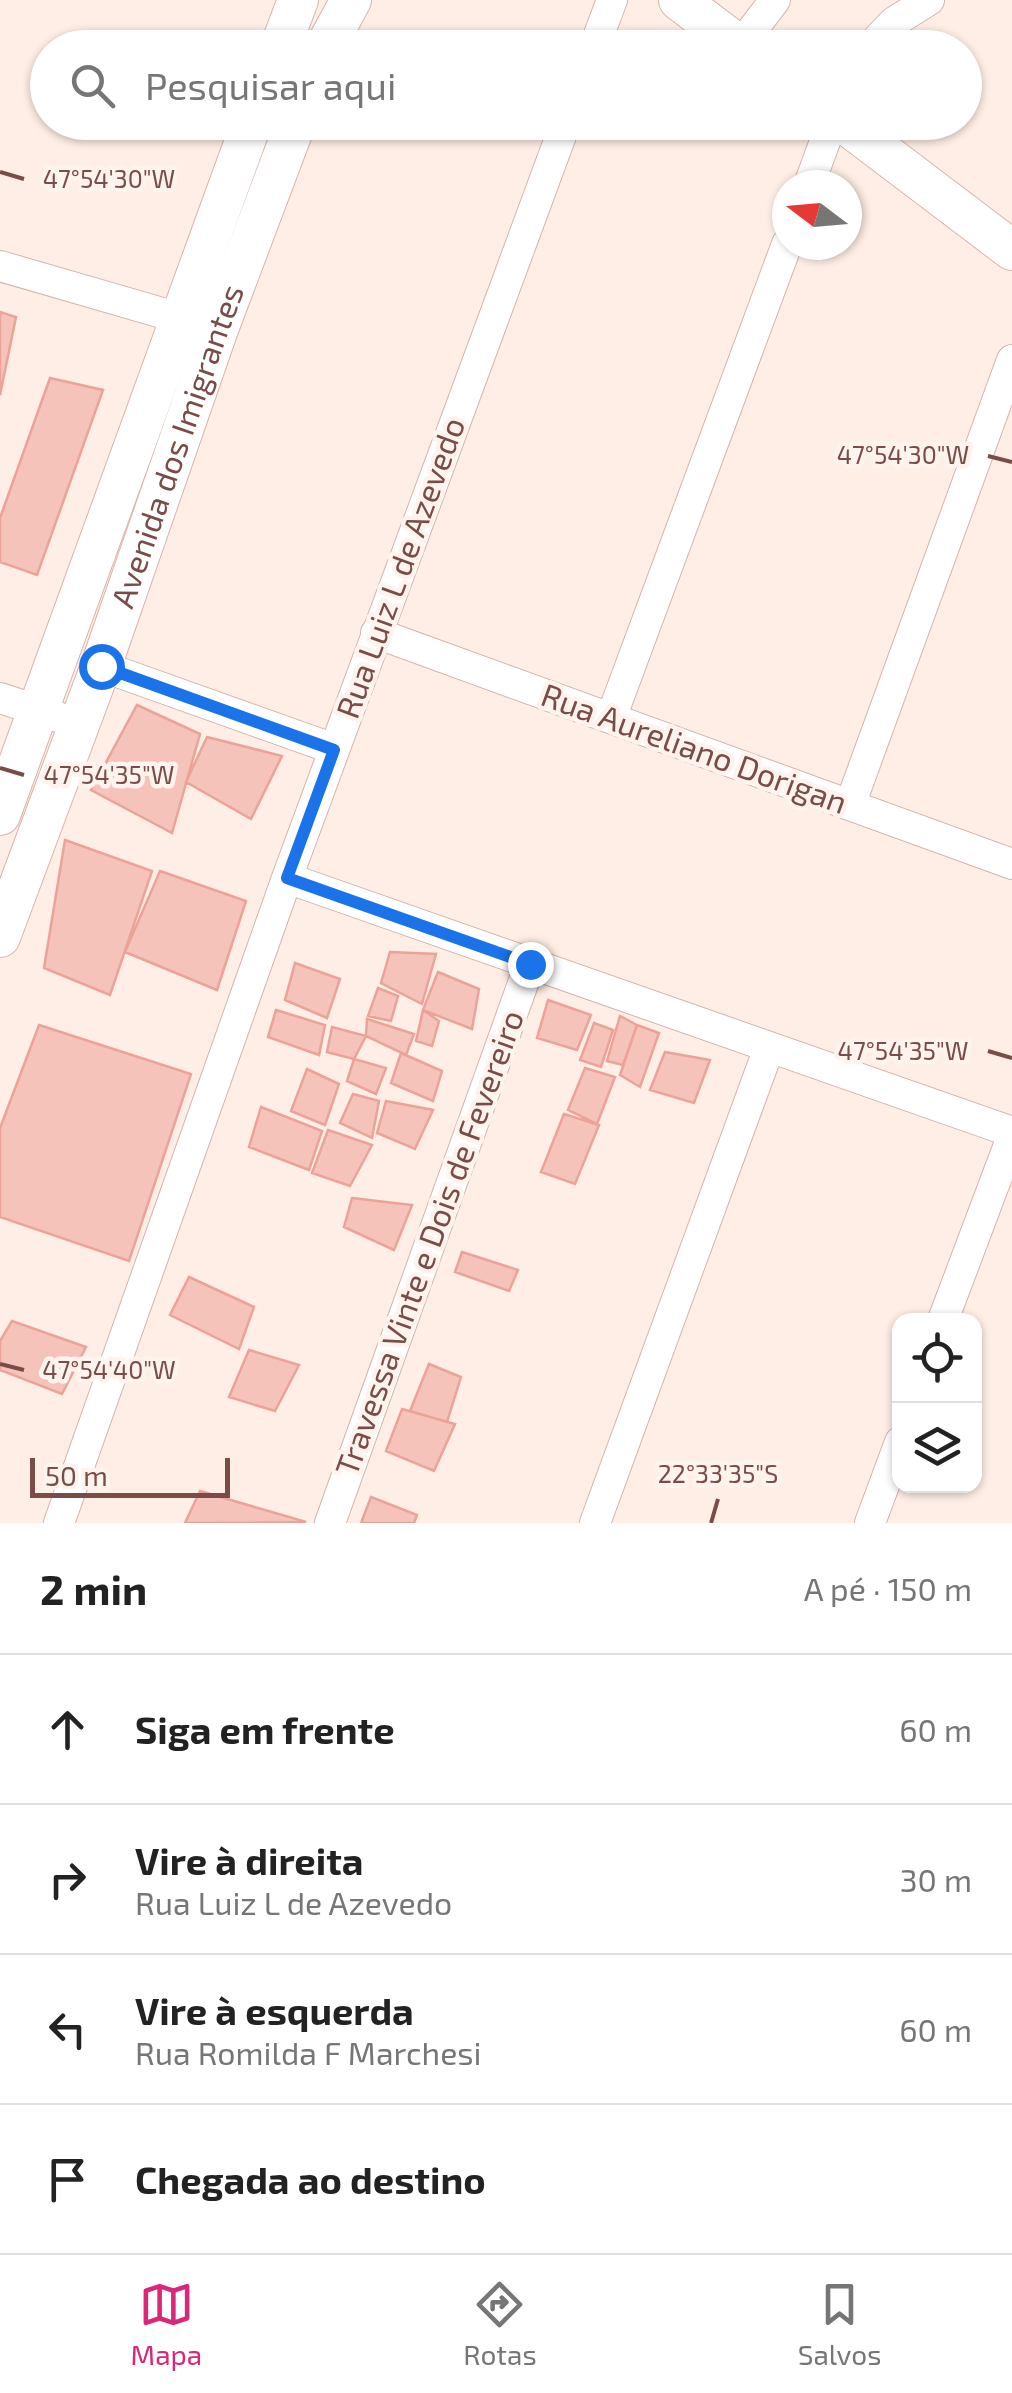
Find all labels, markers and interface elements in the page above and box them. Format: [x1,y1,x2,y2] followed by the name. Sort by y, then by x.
[30,30,982,140] search box
[65,58,120,113] icon: search
[145,62,396,108] text: Pesquisar aqui
[43,163,175,193] text: 47°54'30"W
[772,170,862,260] north arrow
[102,279,250,612] street label: Avenida dos Imigrantes
[327,412,471,723] street label: Rua Luiz L de Azevedo
[837,439,969,469] text: 47°54'30"W
[79,644,125,690] route start
[537,674,853,820] street label: Rua Aureliano Dorigan
[44,759,174,789] text: 47°54'35"W
[508,942,554,988] route end
[326,1004,530,1480] street label: Travessa Vinte e Dois de Fevereiro
[838,1035,968,1065] text: 47°54'35"W
[892,1313,982,1493] map controls
[892,1313,982,1403] button: locate
[42,1354,176,1384] text: 47°54'40"W
[892,1403,982,1493] button: layers
[30,1453,230,1498] scale bar
[45,1458,108,1492] text: 50 m
[658,1458,778,1488] text: 22°33'35"S
[40,1563,147,1613] text: 2 min
[804,1569,972,1607] text: A pé · 150 m
[40,1702,95,1757] icon: ahead
[135,1706,395,1752] text: Siga em frente
[899,1710,972,1748] text: 60 m
[135,1837,363,1883] text: Vire à direita
[40,1852,95,1907] icon: right
[900,1860,972,1898] text: 30 m
[135,1883,452,1921] text: Rua Luiz L de Azevedo
[135,1987,414,2033] text: Vire à esquerda
[40,2002,95,2057] icon: left
[899,2010,972,2048] text: 60 m
[135,2033,482,2071] text: Rua Romilda F Marchesi
[40,2152,95,2207] icon: arrive
[135,2156,486,2202] text: Chegada ao destino
[131,2277,202,2371] tab: Mapa
[463,2277,537,2371] tab: Rotas
[798,2277,881,2371] tab: Salvos

